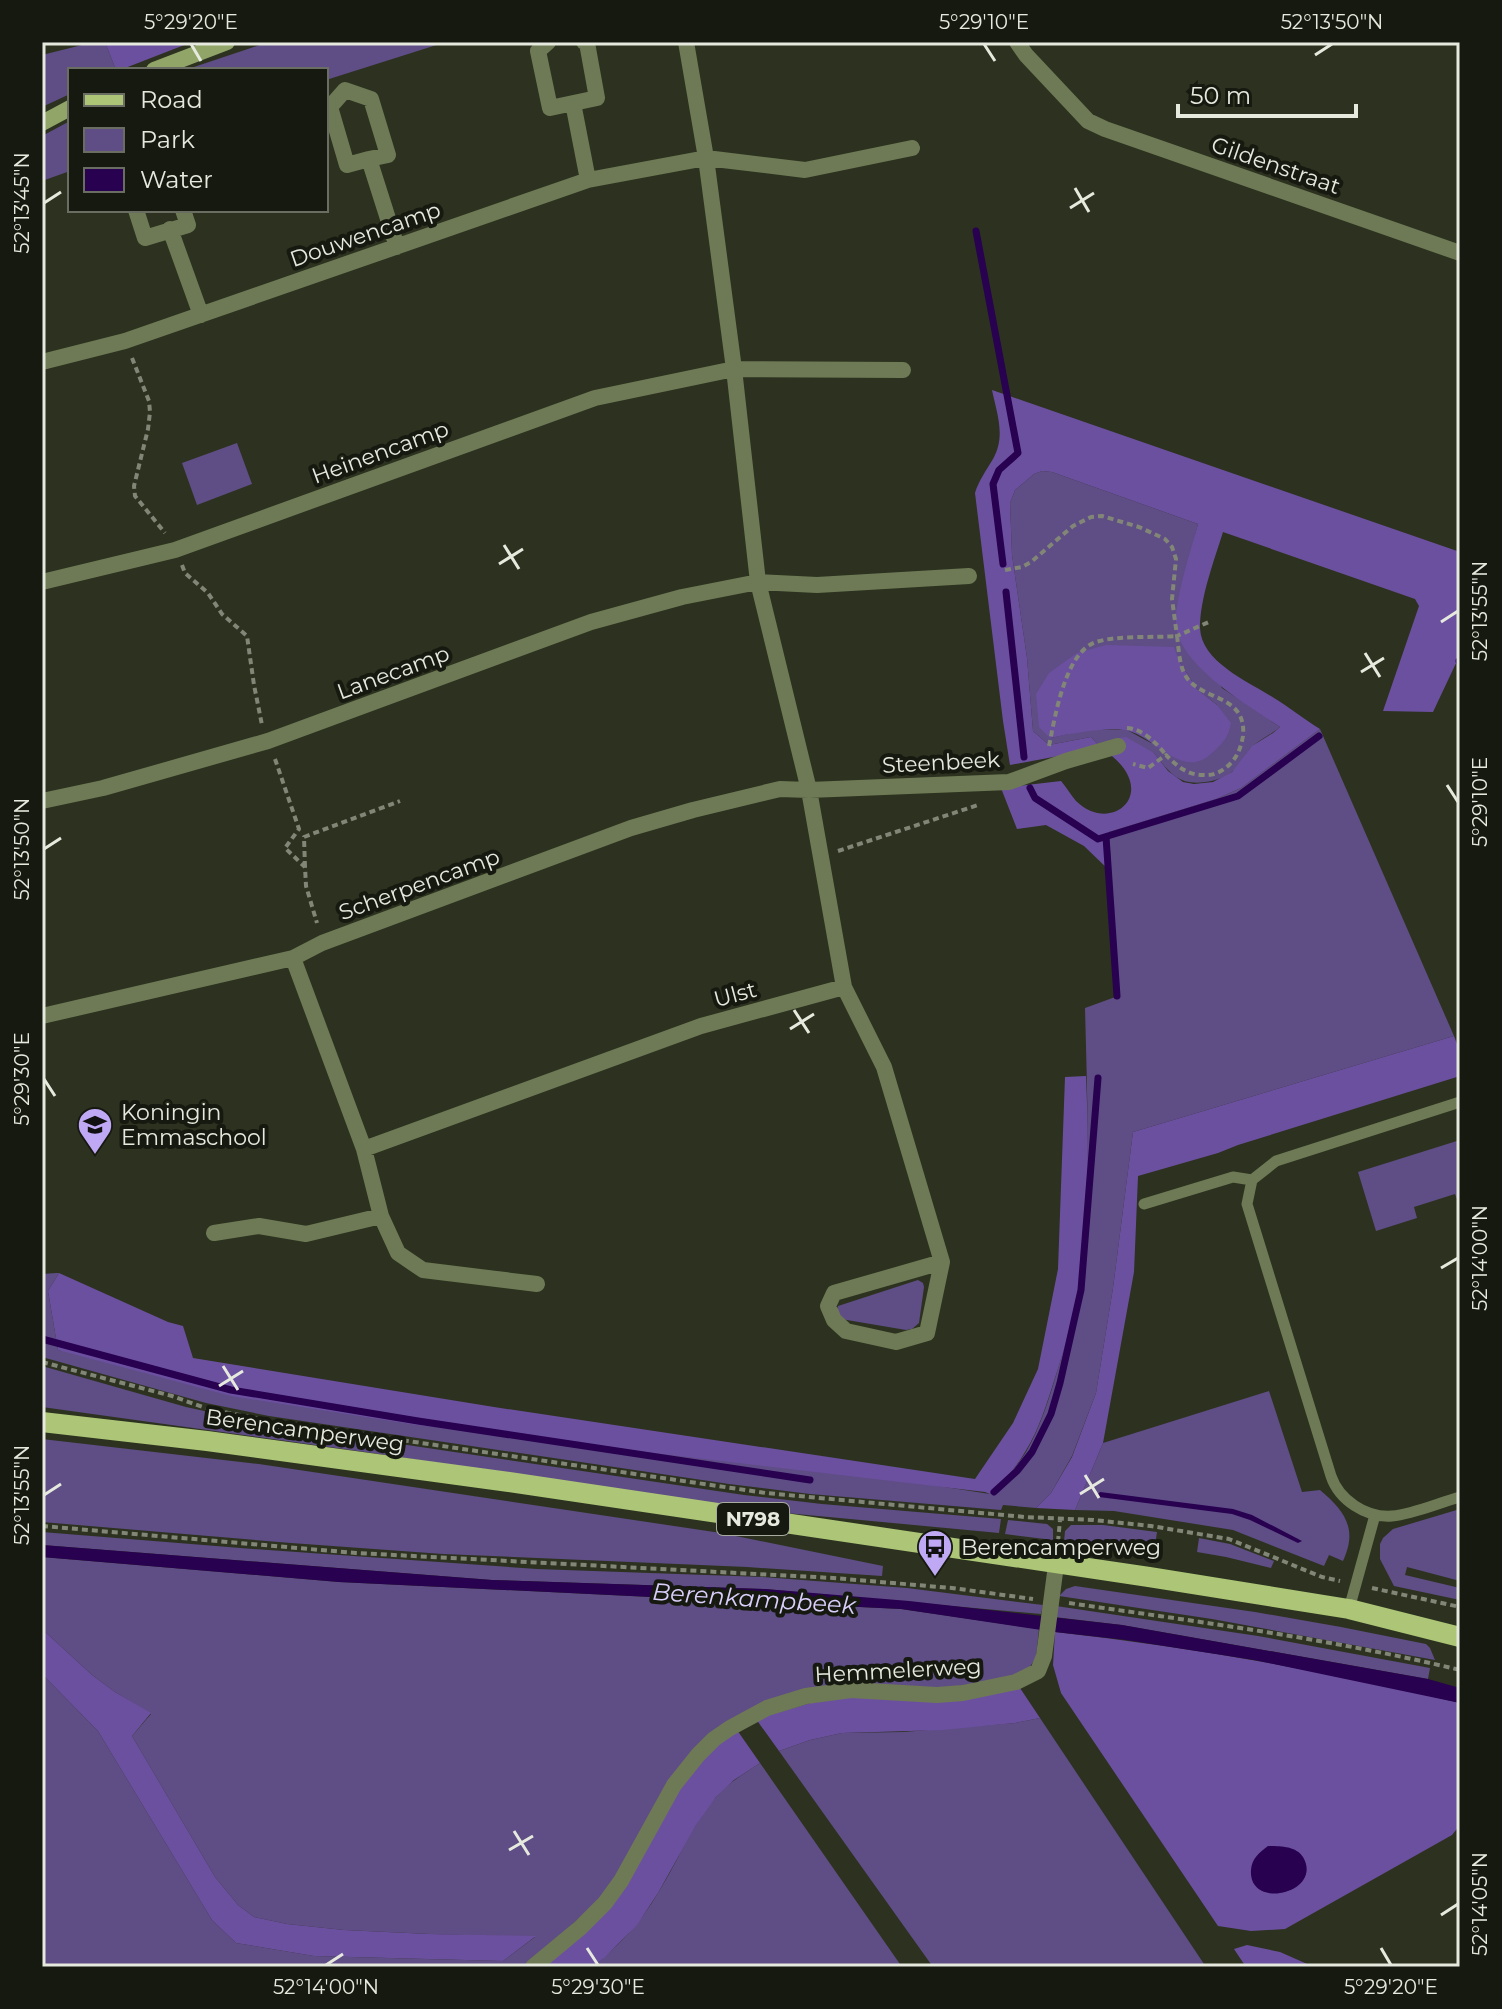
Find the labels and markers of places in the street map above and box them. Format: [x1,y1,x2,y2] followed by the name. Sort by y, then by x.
[121,1099,267,1151] place label: Koningin Emmaschool
[76,1106,114,1156] school or university icon: Koningin Emmaschool
[916,1528,954,1578] bus stop icon: Berencamperweg
[961,1534,1161,1561] place label: Berencamperweg

